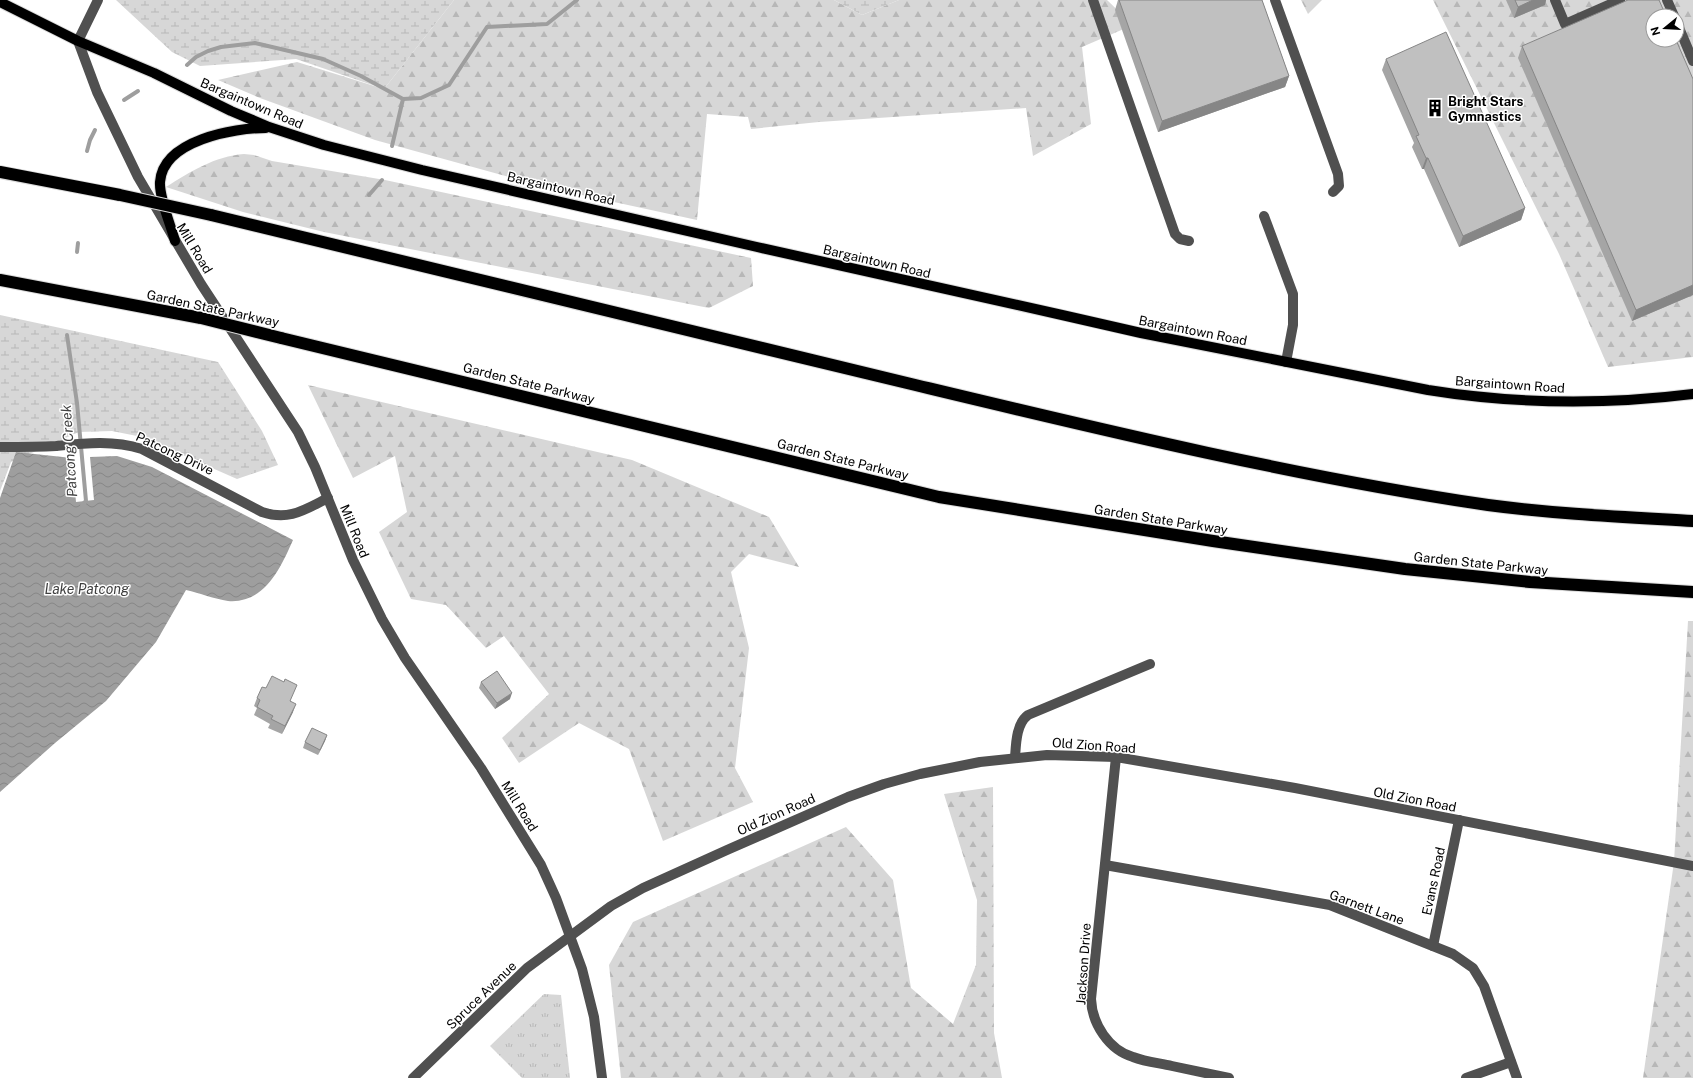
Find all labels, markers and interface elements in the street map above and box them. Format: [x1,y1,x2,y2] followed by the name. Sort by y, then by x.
[1645,8,1685,48] north arrow
[1648,25,1663,37] text: N
[198,75,305,132] street label: Bargaintown Road
[1448,94,1524,124] place label: Bright Stars Gymnastics
[1425,98,1445,118] building icon: Bright Stars Gymnastics
[506,169,616,208] street label: Bargaintown Road
[174,220,216,276] street label: Mill Road
[822,242,932,281] street label: Bargaintown Road
[145,287,281,330] street label: Garden State Parkway
[1137,313,1248,348] street label: Bargaintown Road
[462,360,596,407] street label: Garden State Parkway
[1455,373,1565,396] street label: Bargaintown Road
[58,404,80,498] water label: Patcong Creek
[133,429,216,478] street label: Patcong Drive
[776,436,910,483] street label: Garden State Parkway
[337,502,372,560] street label: Mill Road
[1093,502,1229,537] street label: Garden State Parkway
[1413,549,1549,578] street label: Garden State Parkway
[45,581,130,597] water label: Lake Patcong
[1052,735,1136,756] street label: Old Zion Road
[498,778,541,834] street label: Mill Road
[1372,784,1458,815] street label: Old Zion Road
[735,791,818,838] street label: Old Zion Road
[1419,846,1448,917] street label: Evans Road
[1327,887,1406,928] street label: Garnett Lane
[1073,923,1094,1005] street label: Jackson Drive
[443,958,519,1032] street label: Spruce Avenue

